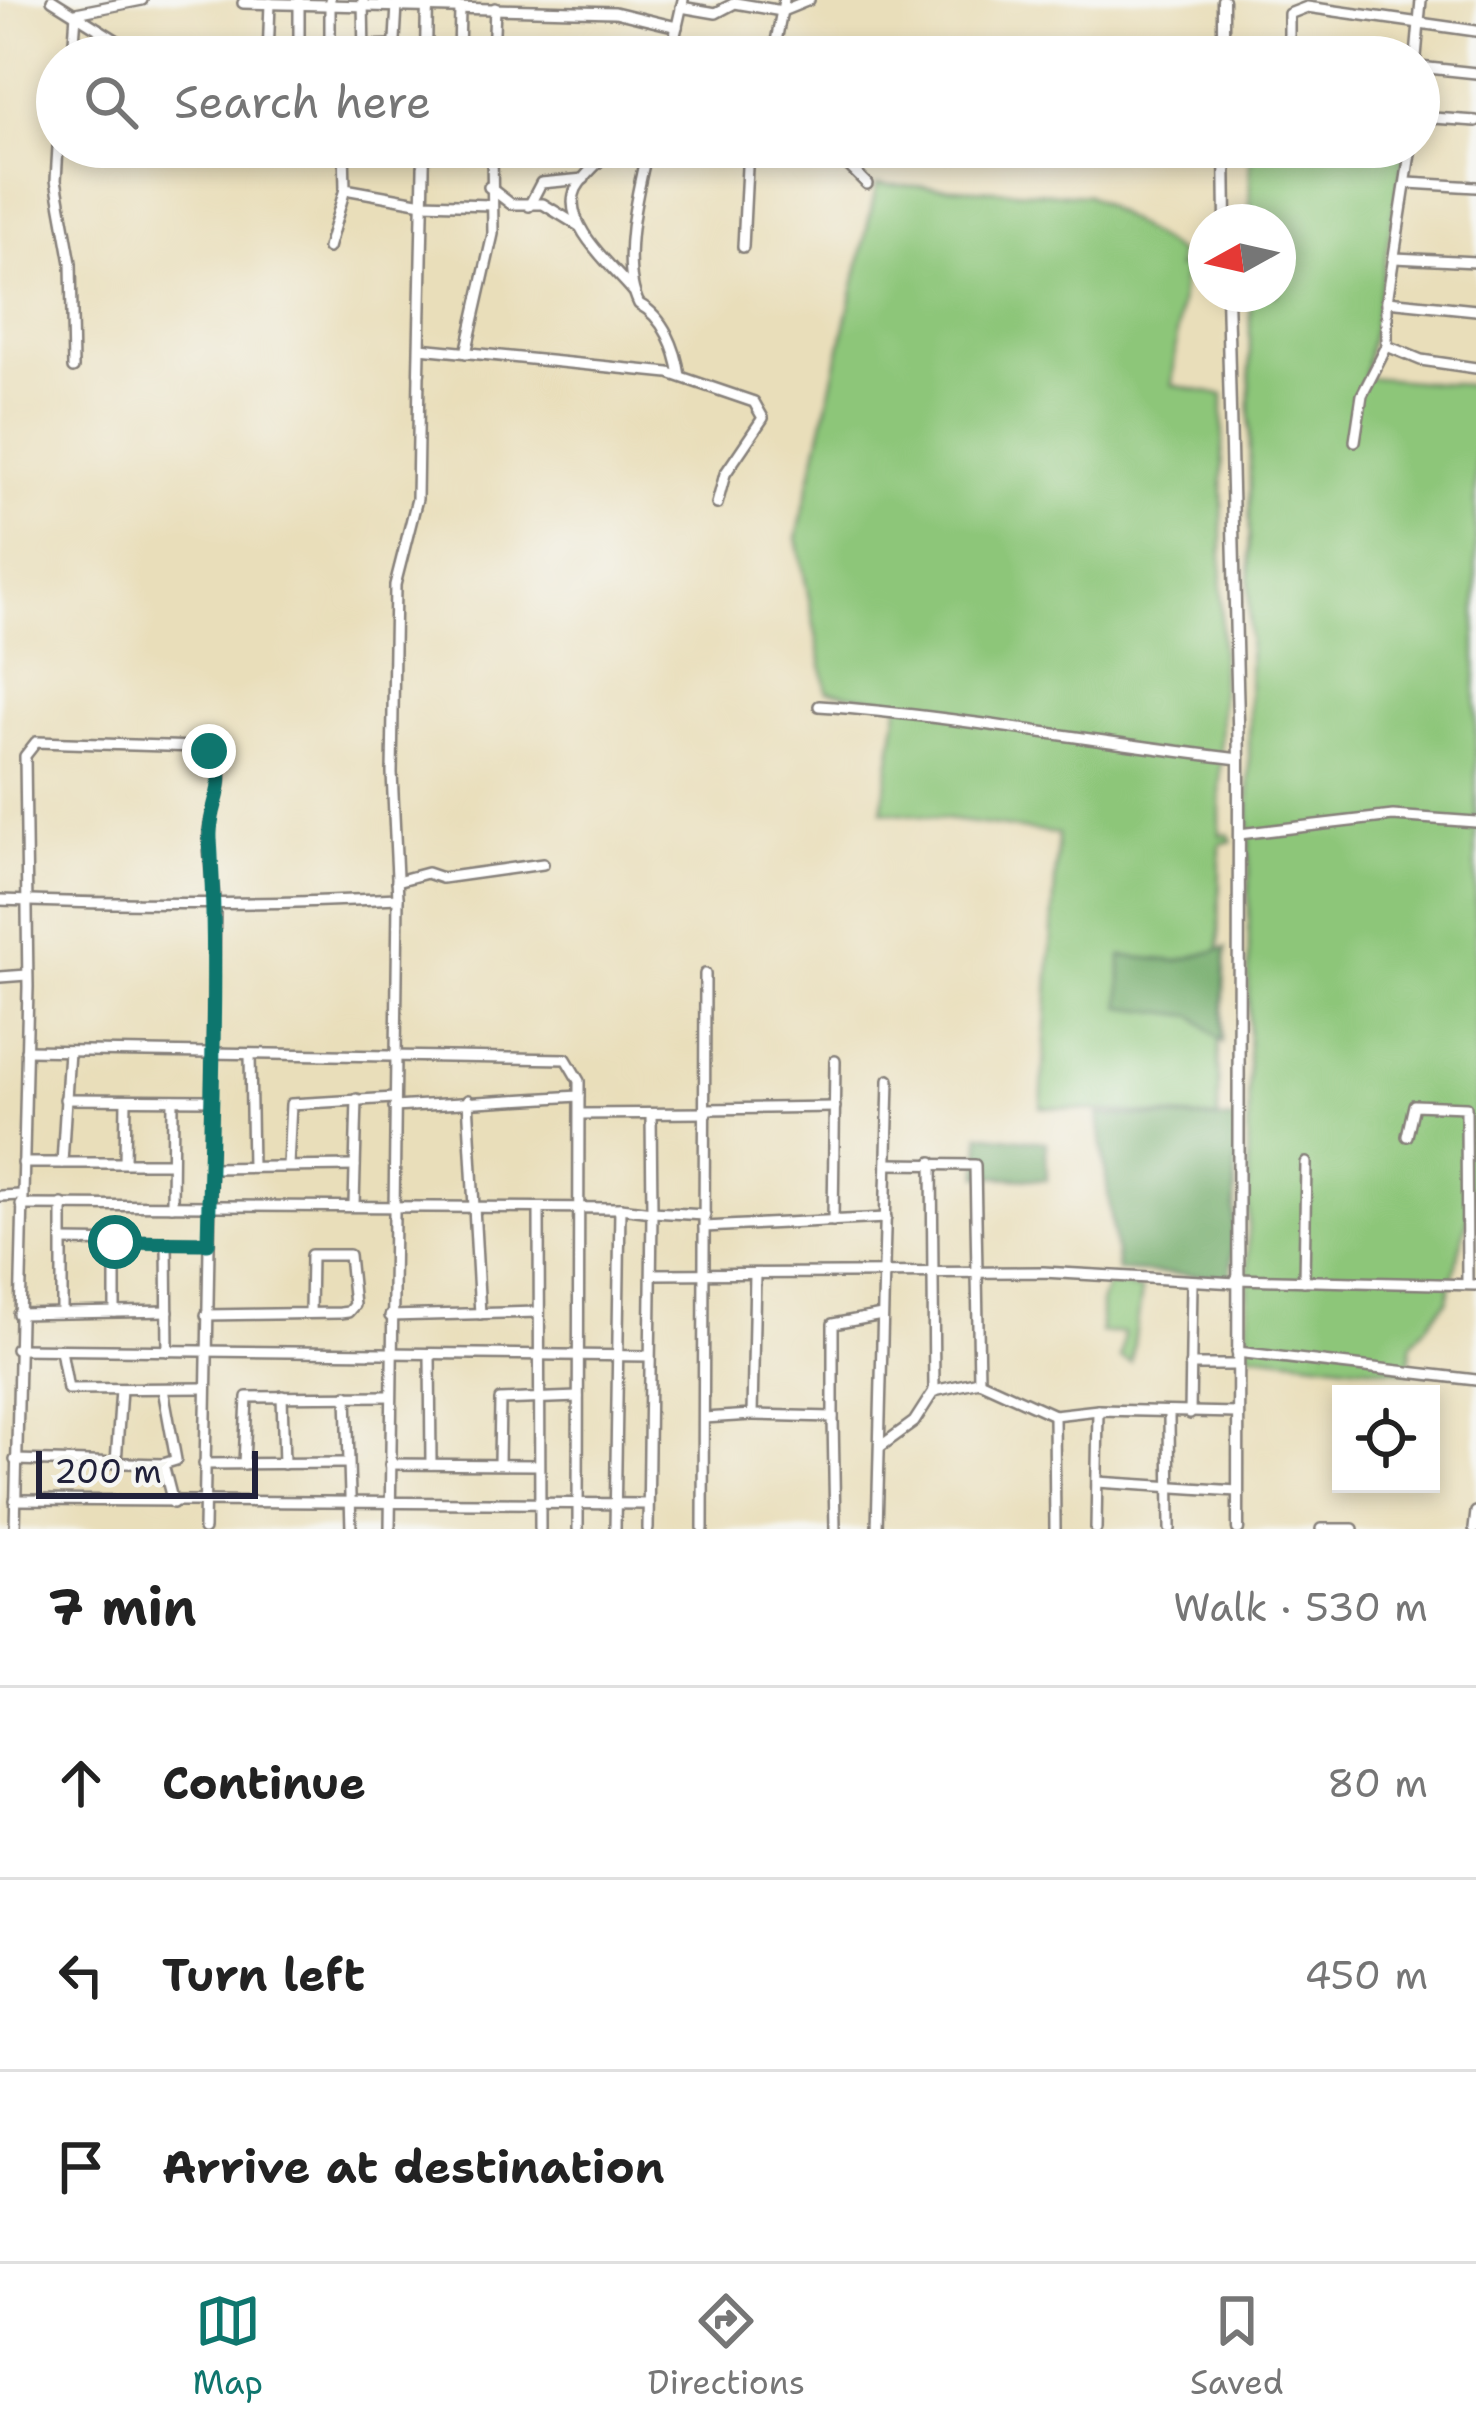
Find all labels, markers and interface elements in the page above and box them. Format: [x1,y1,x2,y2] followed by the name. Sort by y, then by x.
[36,36,1440,168] search box
[78,69,144,135] icon: search
[174,72,431,132] text: Search here
[1188,204,1296,312] north arrow
[182,724,236,778] route end
[88,1215,142,1269] route start
[1332,1385,1440,1493] map controls
[1332,1385,1440,1493] button: locate
[36,1445,258,1498] scale bar
[54,1449,162,1494] text: 200 m
[48,1573,197,1641] text: 7 min
[1173,1581,1428,1633] text: Walk · 530 m
[48,1750,114,1816] icon: ahead
[162,1753,366,1813] text: Continue
[1327,1757,1428,1809] text: 80 m
[48,1942,114,2008] icon: left
[162,1945,365,2005] text: Turn left
[1304,1949,1428,2001] text: 450 m
[48,2134,114,2200] icon: arrive
[162,2137,665,2197] text: Arrive at destination
[192,2288,263,2405] tab: Map
[648,2288,805,2405] tab: Directions
[1190,2288,1284,2405] tab: Saved

